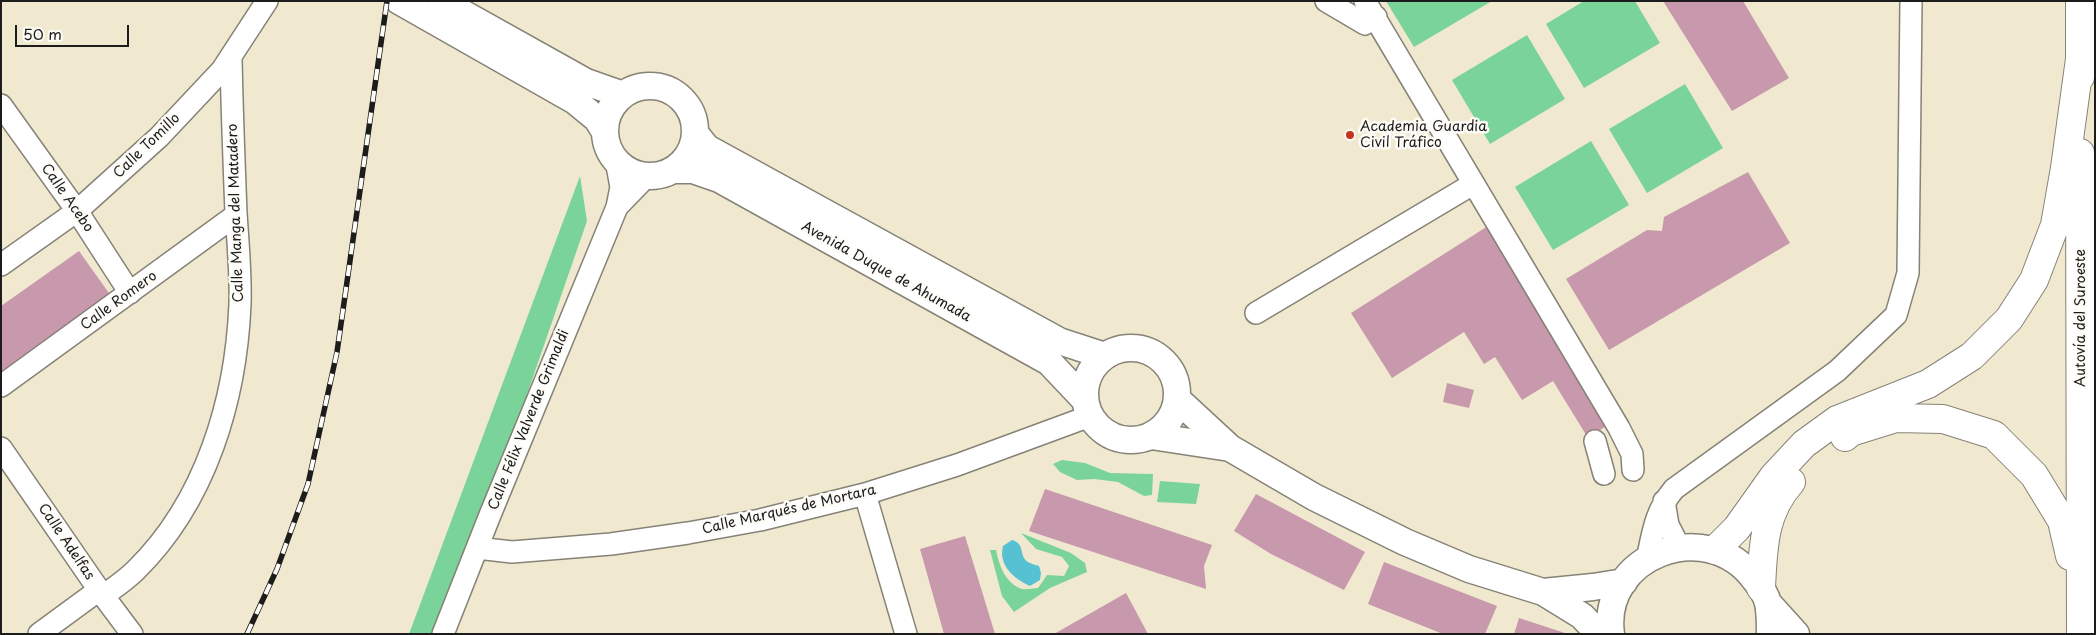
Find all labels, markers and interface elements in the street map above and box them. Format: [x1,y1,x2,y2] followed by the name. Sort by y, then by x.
[18,15,131,47] scale bar
[23,22,62,45] text: 50 m
[110,110,184,182] street label: Calle Tomillo
[1360,119,1487,152] place label: Academia Guardia Civil Tráfico
[224,123,248,303] street label: Calle Manga del Matadero
[1344,129,1356,141] marker: Academia Guardia Civil Tráfico
[37,161,97,235] street label: Calle Acebo
[798,218,974,326] street label: Avenida Duque de Ahumada
[2073,249,2089,387] street label: Autovía del Suroeste
[78,268,160,334] street label: Calle Romero
[485,327,573,513] street label: Calle Félix Valverde Grimaldi
[700,482,878,538] street label: Calle Marqués de Mortara
[34,501,98,583] street label: Calle Adelfas

